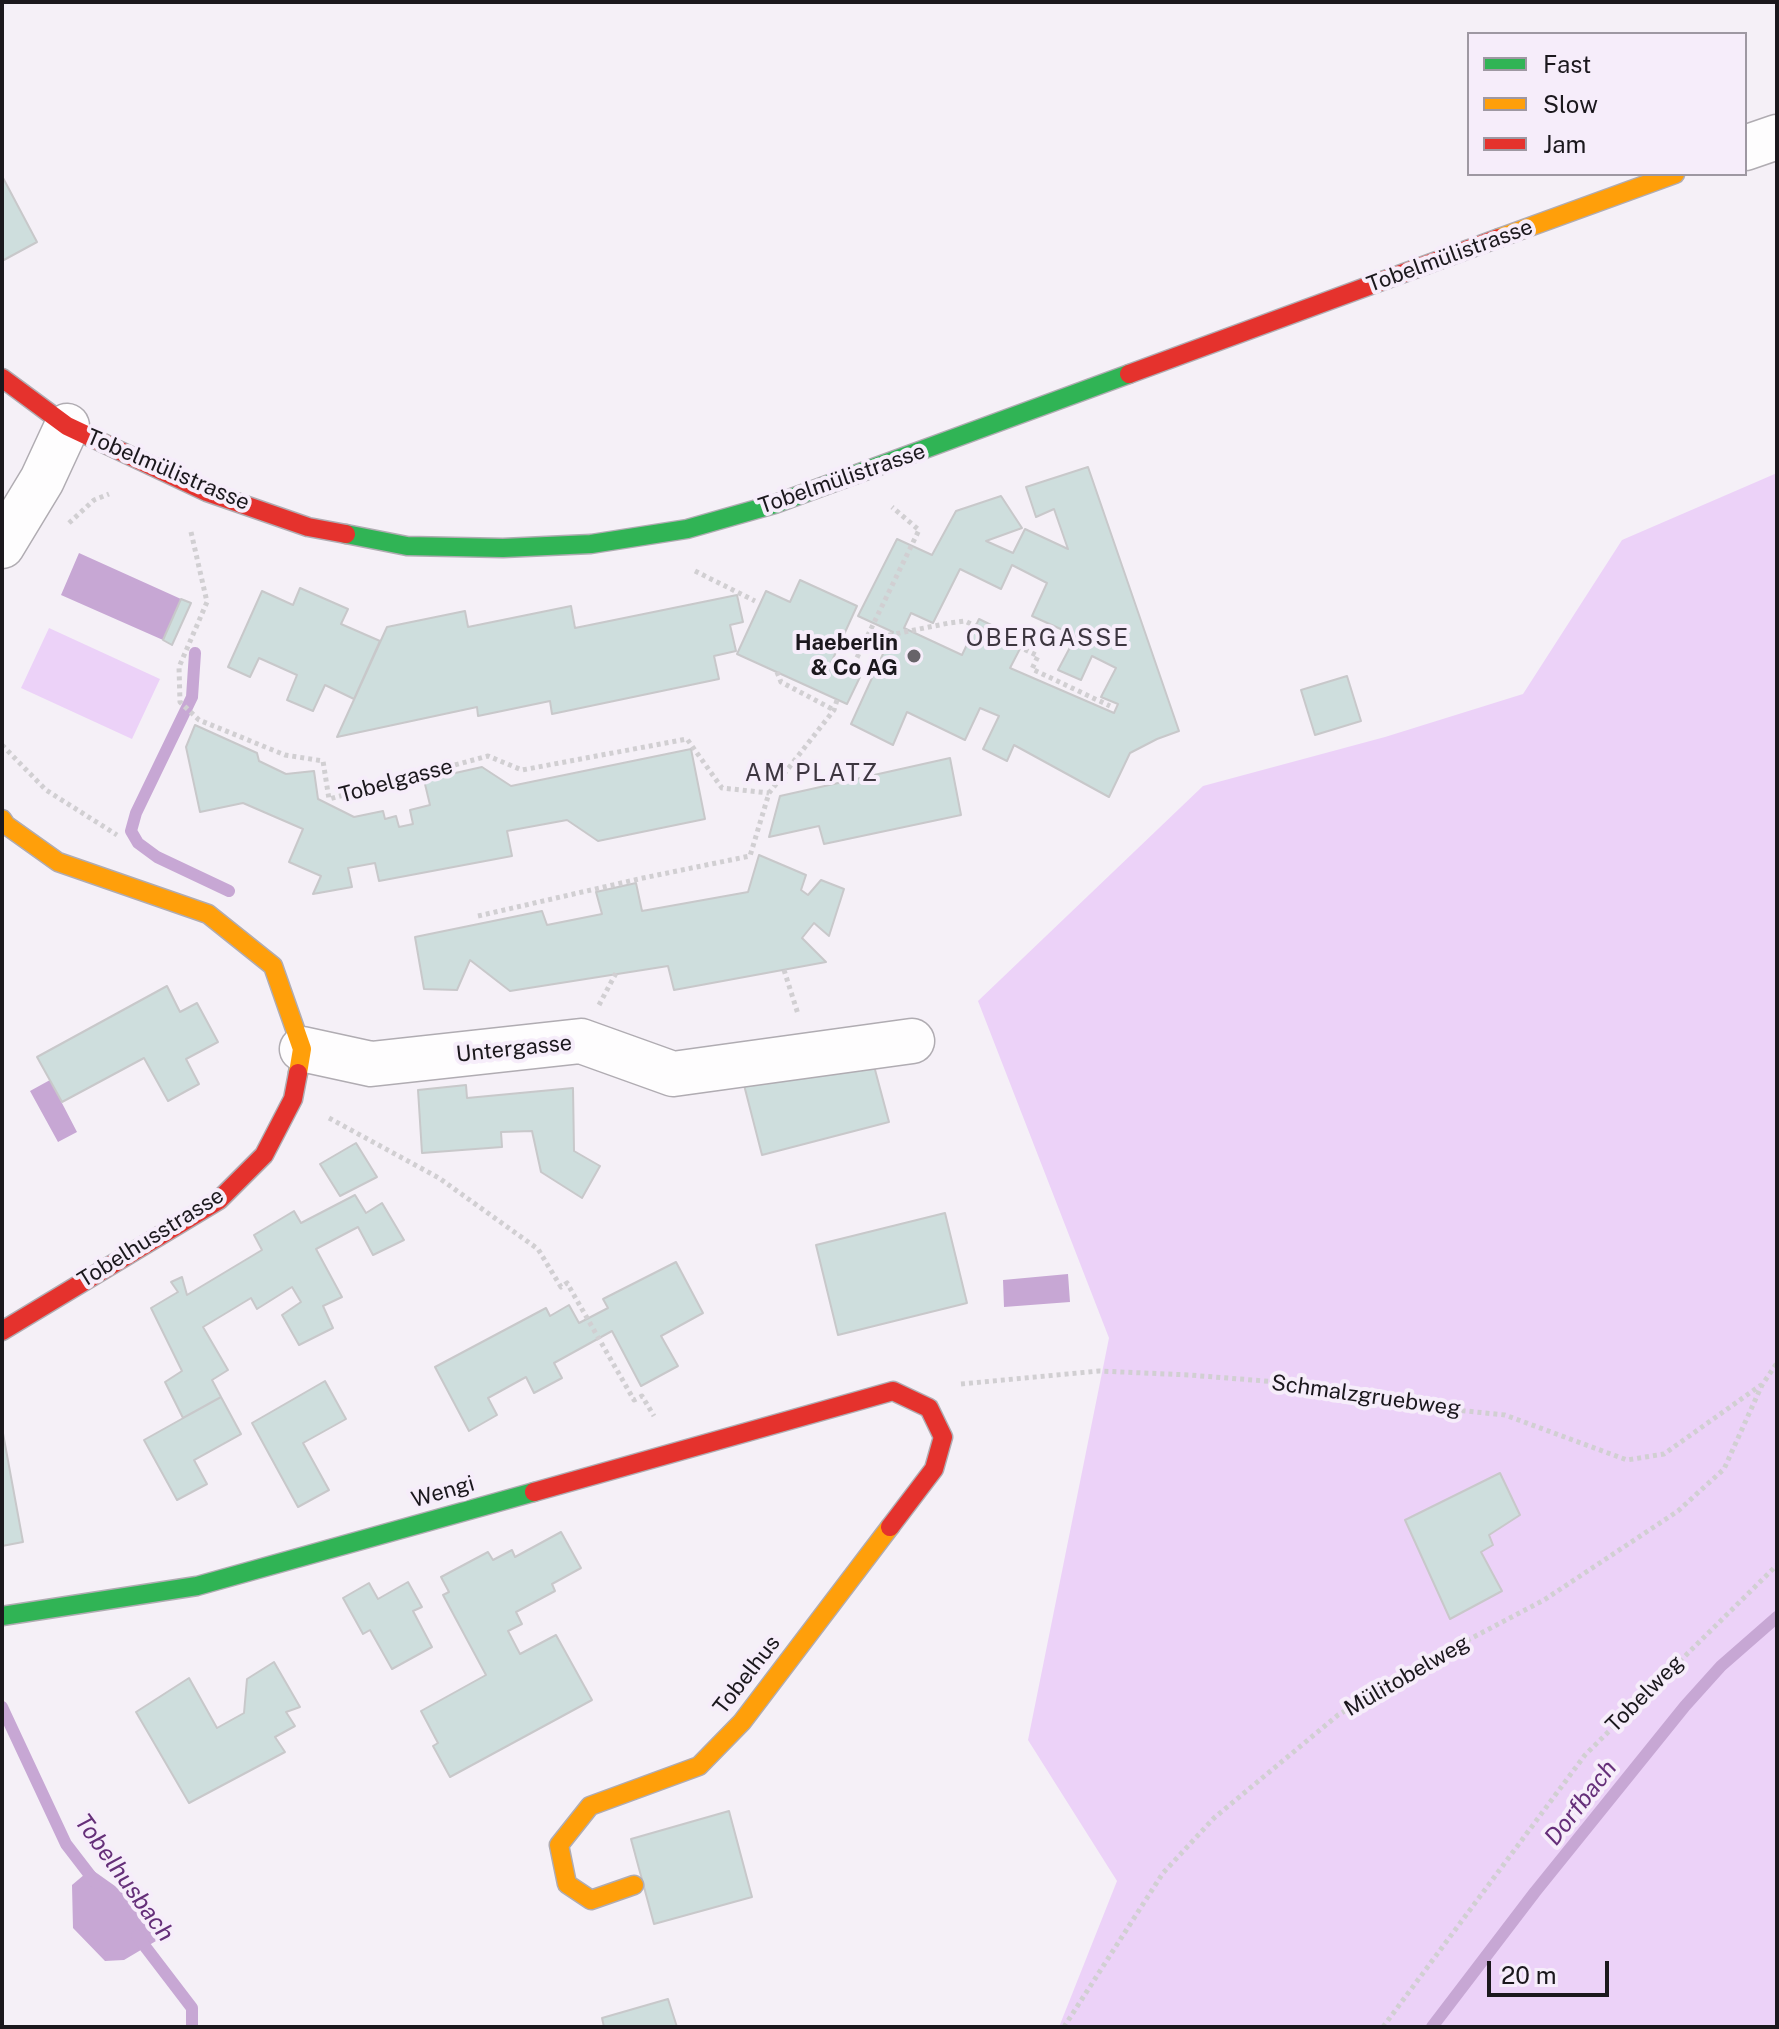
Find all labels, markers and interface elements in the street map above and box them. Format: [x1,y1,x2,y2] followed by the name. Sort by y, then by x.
[1467,32,1747,176] legend
[1543,50,1591,78] text: Fast
[1543,90,1598,118] text: Slow
[1543,130,1586,158] text: Jam
[1364,214,1536,298] street label: Tobelmülistrasse
[83,424,253,516] street label: Tobelmülistrasse
[755,438,929,520] street label: Tobelmülistrasse
[966,625,1130,653] district label: OBERGASSE
[795,630,898,682] place label: Haeberlin & Co AG
[905,647,923,665] marker: Haeberlin & Co AG
[336,753,456,809] street label: Tobelgasse
[745,760,879,788] district label: AM PLATZ
[455,1030,573,1068] street label: Untergasse
[73,1183,229,1293] street label: Tobelhusstrasse
[1270,1370,1462,1422] street label: Schmalzgruebweg
[408,1470,478,1514] street label: Wengi
[708,1630,786,1720] street label: Tobelhus
[1340,1630,1474,1722] street label: Mülitobelweg
[1601,1650,1689,1738] street label: Tobelweg
[1539,1755,1623,1851] water label: Dorfbach
[68,1809,180,1947] water label: Tobelhusbach
[1491,1945,1613,1995] scale bar
[1501,1961,1557,1989] text: 20 m

